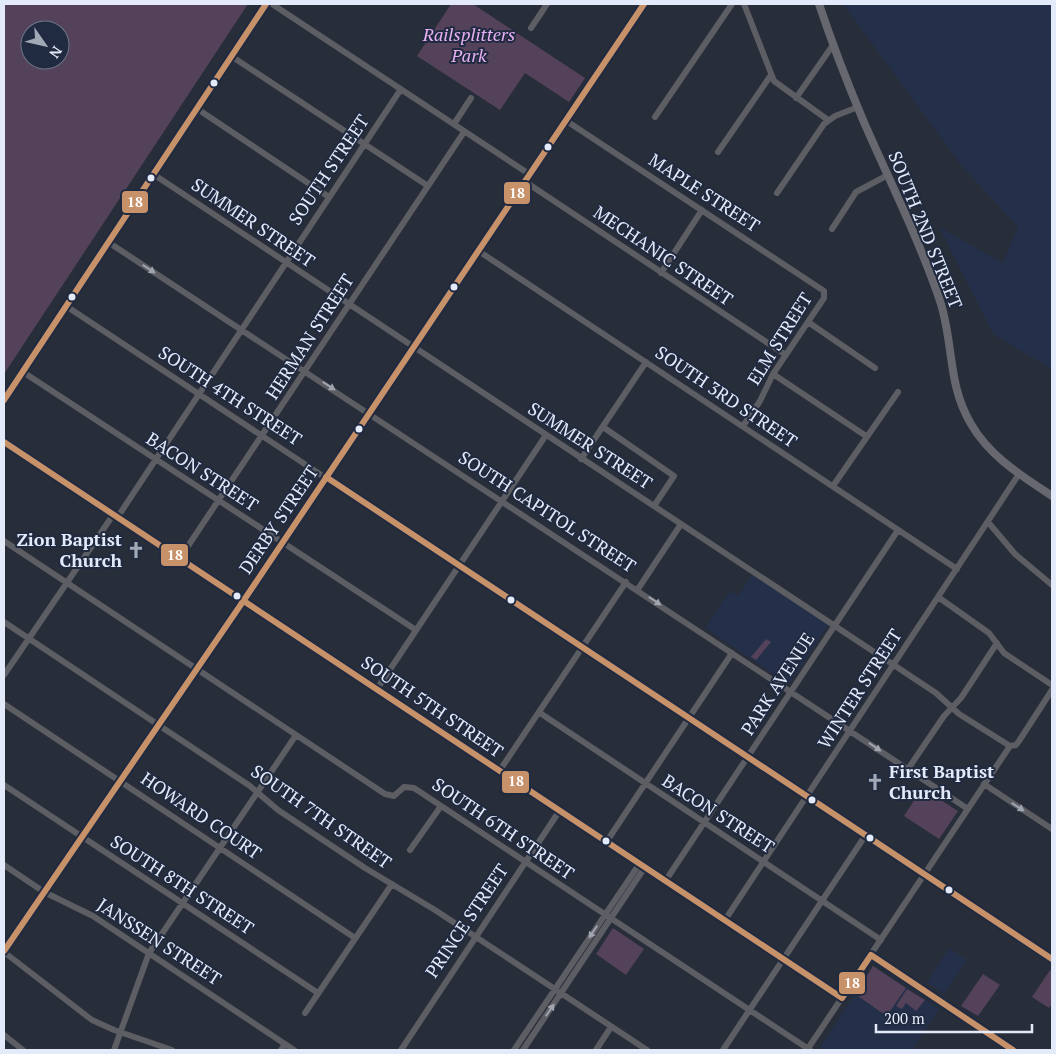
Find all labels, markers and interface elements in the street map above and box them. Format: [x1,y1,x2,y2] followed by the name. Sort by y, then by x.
[20,20,70,70] north arrow
[422,22,515,67] park label: Railsplitters Park
[45,43,67,63] text: N
[209,78,219,88] unlabelled marker
[282,110,374,229] street label: SOUTH STREET
[543,142,553,152] unlabelled marker
[644,147,765,237] street label: MAPLE STREET
[883,147,969,312] street label: SOUTH 2ND STREET
[187,172,320,272] street label: SUMMER STREET
[146,173,156,183] unlabelled marker
[503,181,531,205] line badge: 18
[509,183,525,202] text: 18
[121,190,149,214] line badge: 18
[127,192,143,211] text: 18
[589,200,738,311] street label: MECHANIC STREET
[142,264,155,273] one-way arrow
[260,269,359,404] street label: HERMAN STREET
[449,282,459,292] unlabelled marker
[741,288,817,389] street label: ELM STREET
[67,292,77,302] unlabelled marker
[154,340,307,450] street label: SOUTH 4TH STREET
[651,340,802,453] street label: SOUTH 3RD STREET
[322,382,335,391] one-way arrow
[524,396,657,494] street label: SUMMER STREET
[354,424,364,434] unlabelled marker
[142,426,263,516] street label: BACON STREET
[454,445,641,578] street label: SOUTH CAPITOL STREET
[233,460,323,578] street label: DERBY STREET
[16,527,122,572] place label: Zion Baptist Church
[126,540,146,560] church icon: Zion Baptist Church
[160,543,189,567] line badge: 18
[167,545,183,564] text: 18
[232,591,242,601] unlabelled marker
[506,595,516,605] unlabelled marker
[648,596,661,606] one-way arrow
[811,624,907,753] street label: WINTER STREET
[735,628,819,739] street label: PARK AVENUE
[357,650,508,763] street label: SOUTH 5TH STREET
[869,742,882,752] one-way arrow
[247,759,397,874] street label: SOUTH 7TH STREET
[889,759,994,804] place label: First Baptist Church
[137,766,266,864] street label: HOWARD COURT
[658,768,779,858] street label: BACON STREET
[501,770,530,794] line badge: 18
[508,771,524,790] text: 18
[428,772,579,885] street label: SOUTH 6TH STREET
[865,772,885,792] church icon: First Baptist Church
[807,795,817,805] unlabelled marker
[1011,802,1025,812] one-way arrow
[106,829,259,939] street label: SOUTH 8TH STREET
[865,833,875,843] unlabelled marker
[601,836,611,846] unlabelled marker
[419,859,513,982] street label: PRINCE STREET
[944,885,954,895] unlabelled marker
[93,892,226,990] street label: JANSSEN STREET
[588,926,598,939] one-way arrow
[838,971,866,995] line badge: 18
[844,973,860,992] text: 18
[876,1002,1032,1034] scale bar
[545,1003,555,1016] one-way arrow
[884,1008,925,1028] text: 200 m

